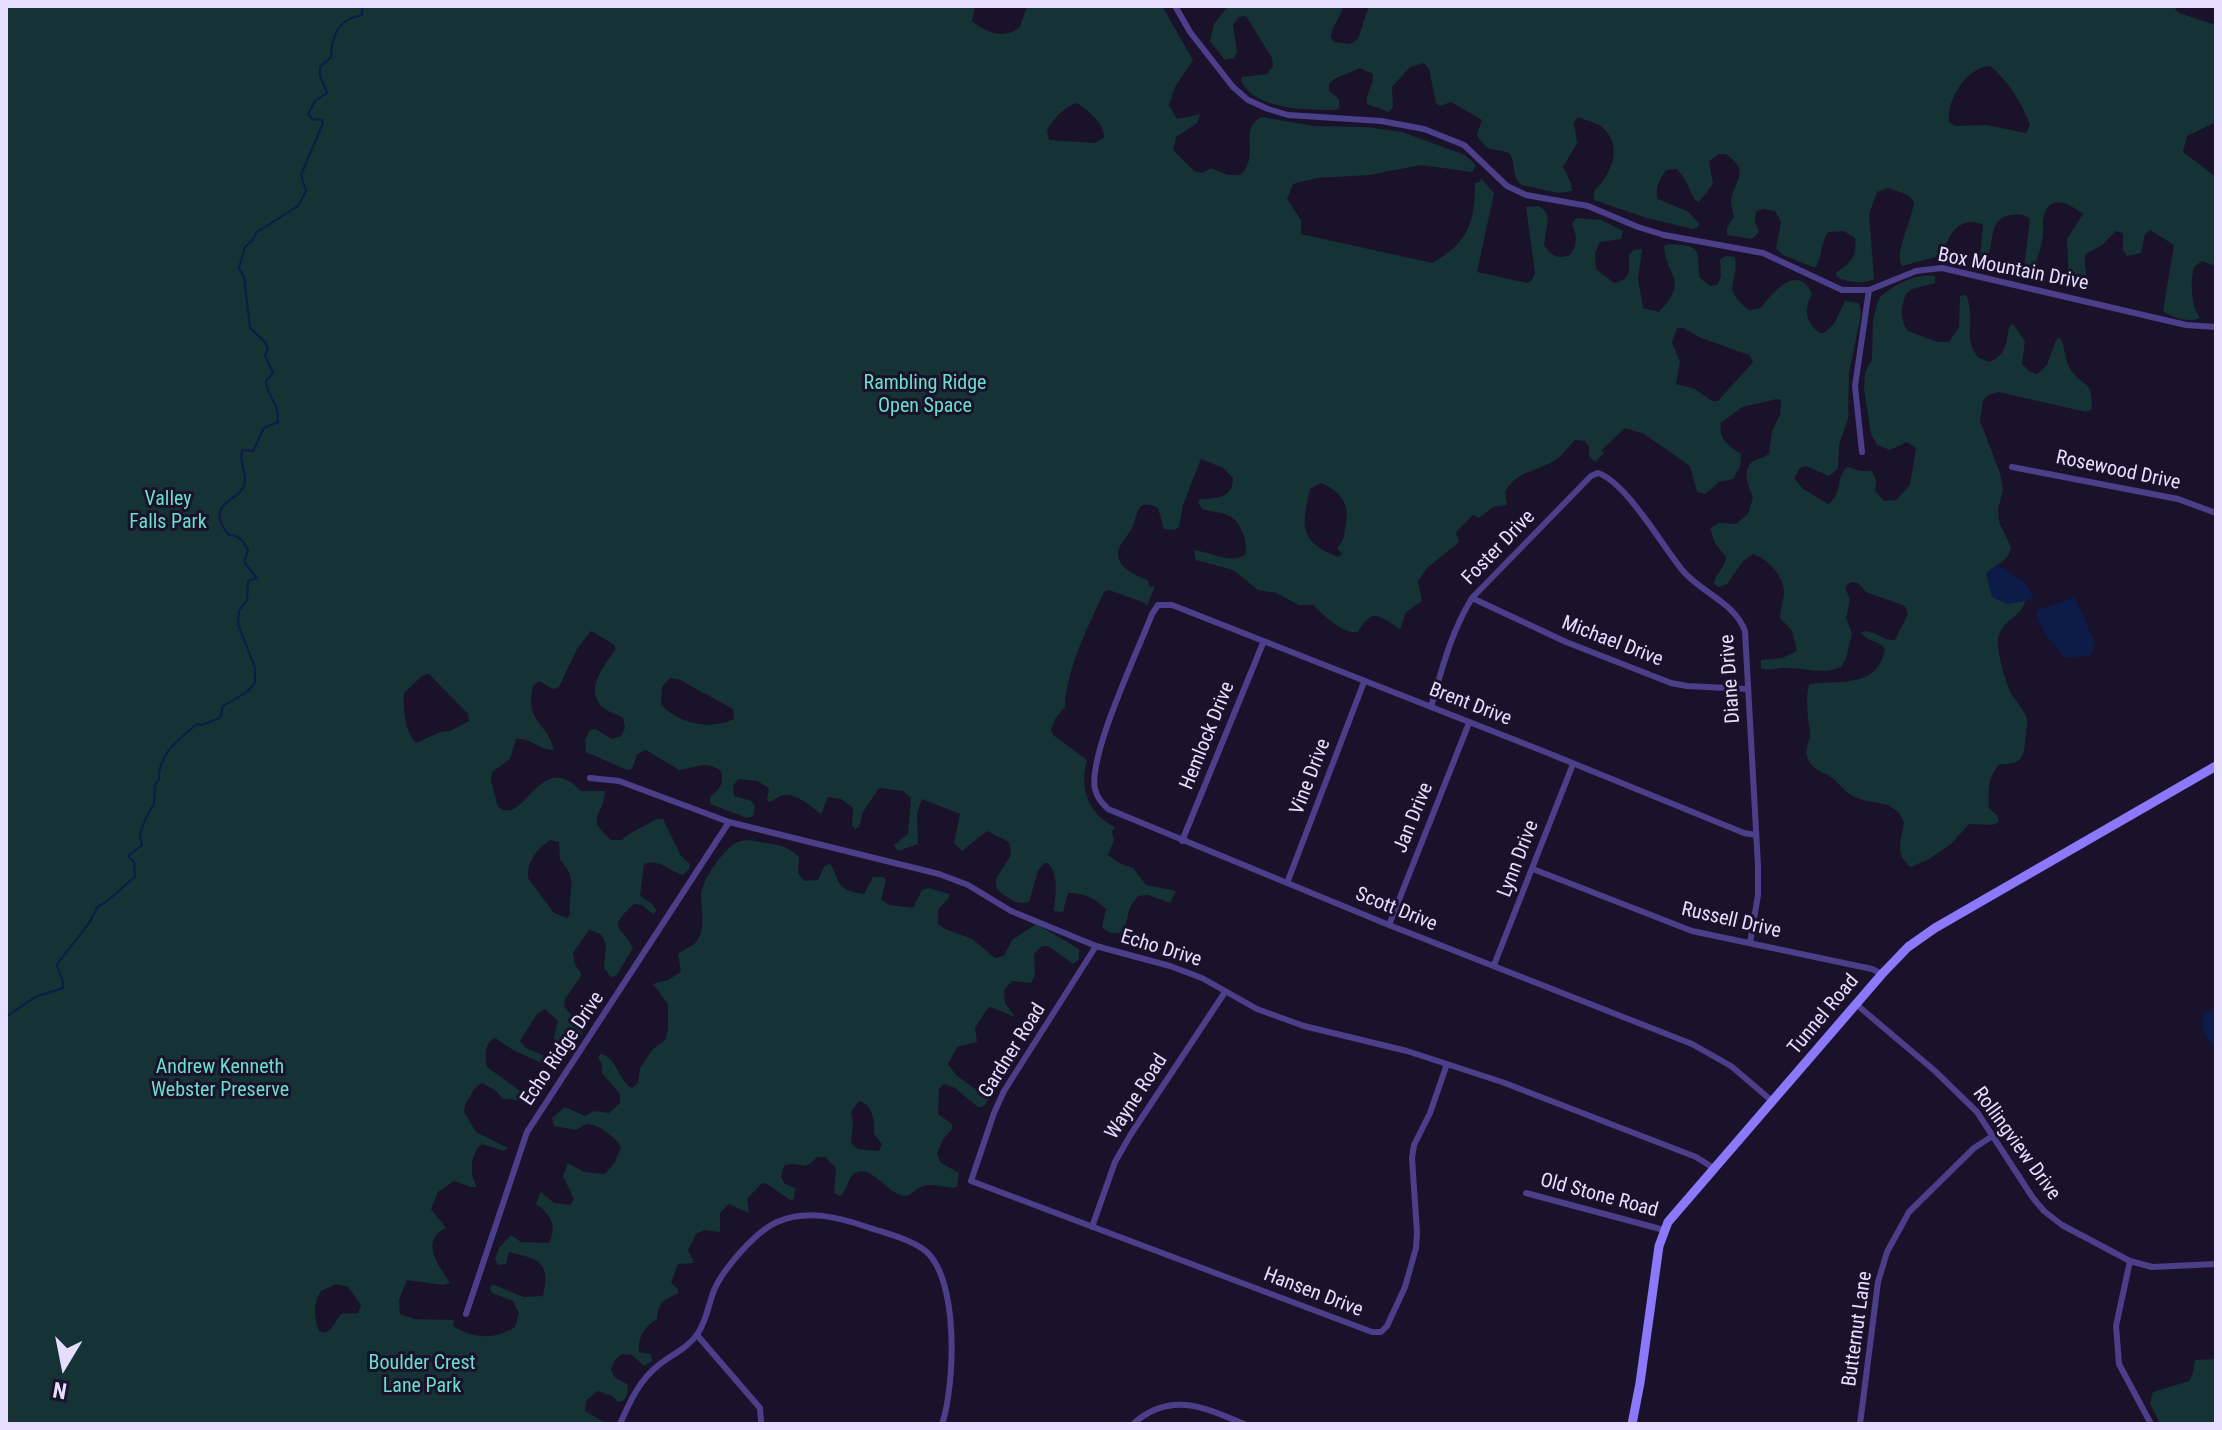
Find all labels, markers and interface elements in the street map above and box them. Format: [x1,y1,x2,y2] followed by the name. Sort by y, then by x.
[1936,244,2090,296] street label: Box Mountain Drive
[864,372,986,419] park label: Rambling Ridge Open Space
[2054,446,2182,496] street label: Rosewood Drive
[129,488,207,535] park label: Valley Falls Park
[1458,506,1540,590] street label: Foster Drive
[1558,612,1666,672] street label: Michael Drive
[1716,634,1746,724] street label: Diane Drive
[1425,678,1515,732] street label: Brent Drive
[1175,679,1241,793] street label: Hemlock Drive
[1286,736,1336,818] street label: Vine Drive
[1389,779,1439,857] street label: Jan Drive
[1493,817,1545,901] street label: Lynn Drive
[1352,883,1440,937] street label: Scott Drive
[1679,898,1783,944] street label: Russell Drive
[1118,925,1204,973] street label: Echo Drive
[1784,970,1864,1060] street label: Tunnel Road
[516,988,610,1110] street label: Echo Ridge Drive
[974,999,1052,1103] street label: Gardner Road
[1101,1050,1173,1144] street label: Wayne Road
[151,1056,289,1103] park label: Andrew Kenneth Webster Preserve
[1967,1083,2065,1205] street label: Rollingview Drive
[1537,1169,1661,1223] street label: Old Stone Road
[1260,1263,1366,1323] street label: Hansen Drive
[1838,1270,1878,1388] street label: Butternut Lane
[24,1326,104,1406] north arrow
[369,1352,475,1399] park label: Boulder Crest Lane Park
[51,1377,69,1404] text: N

